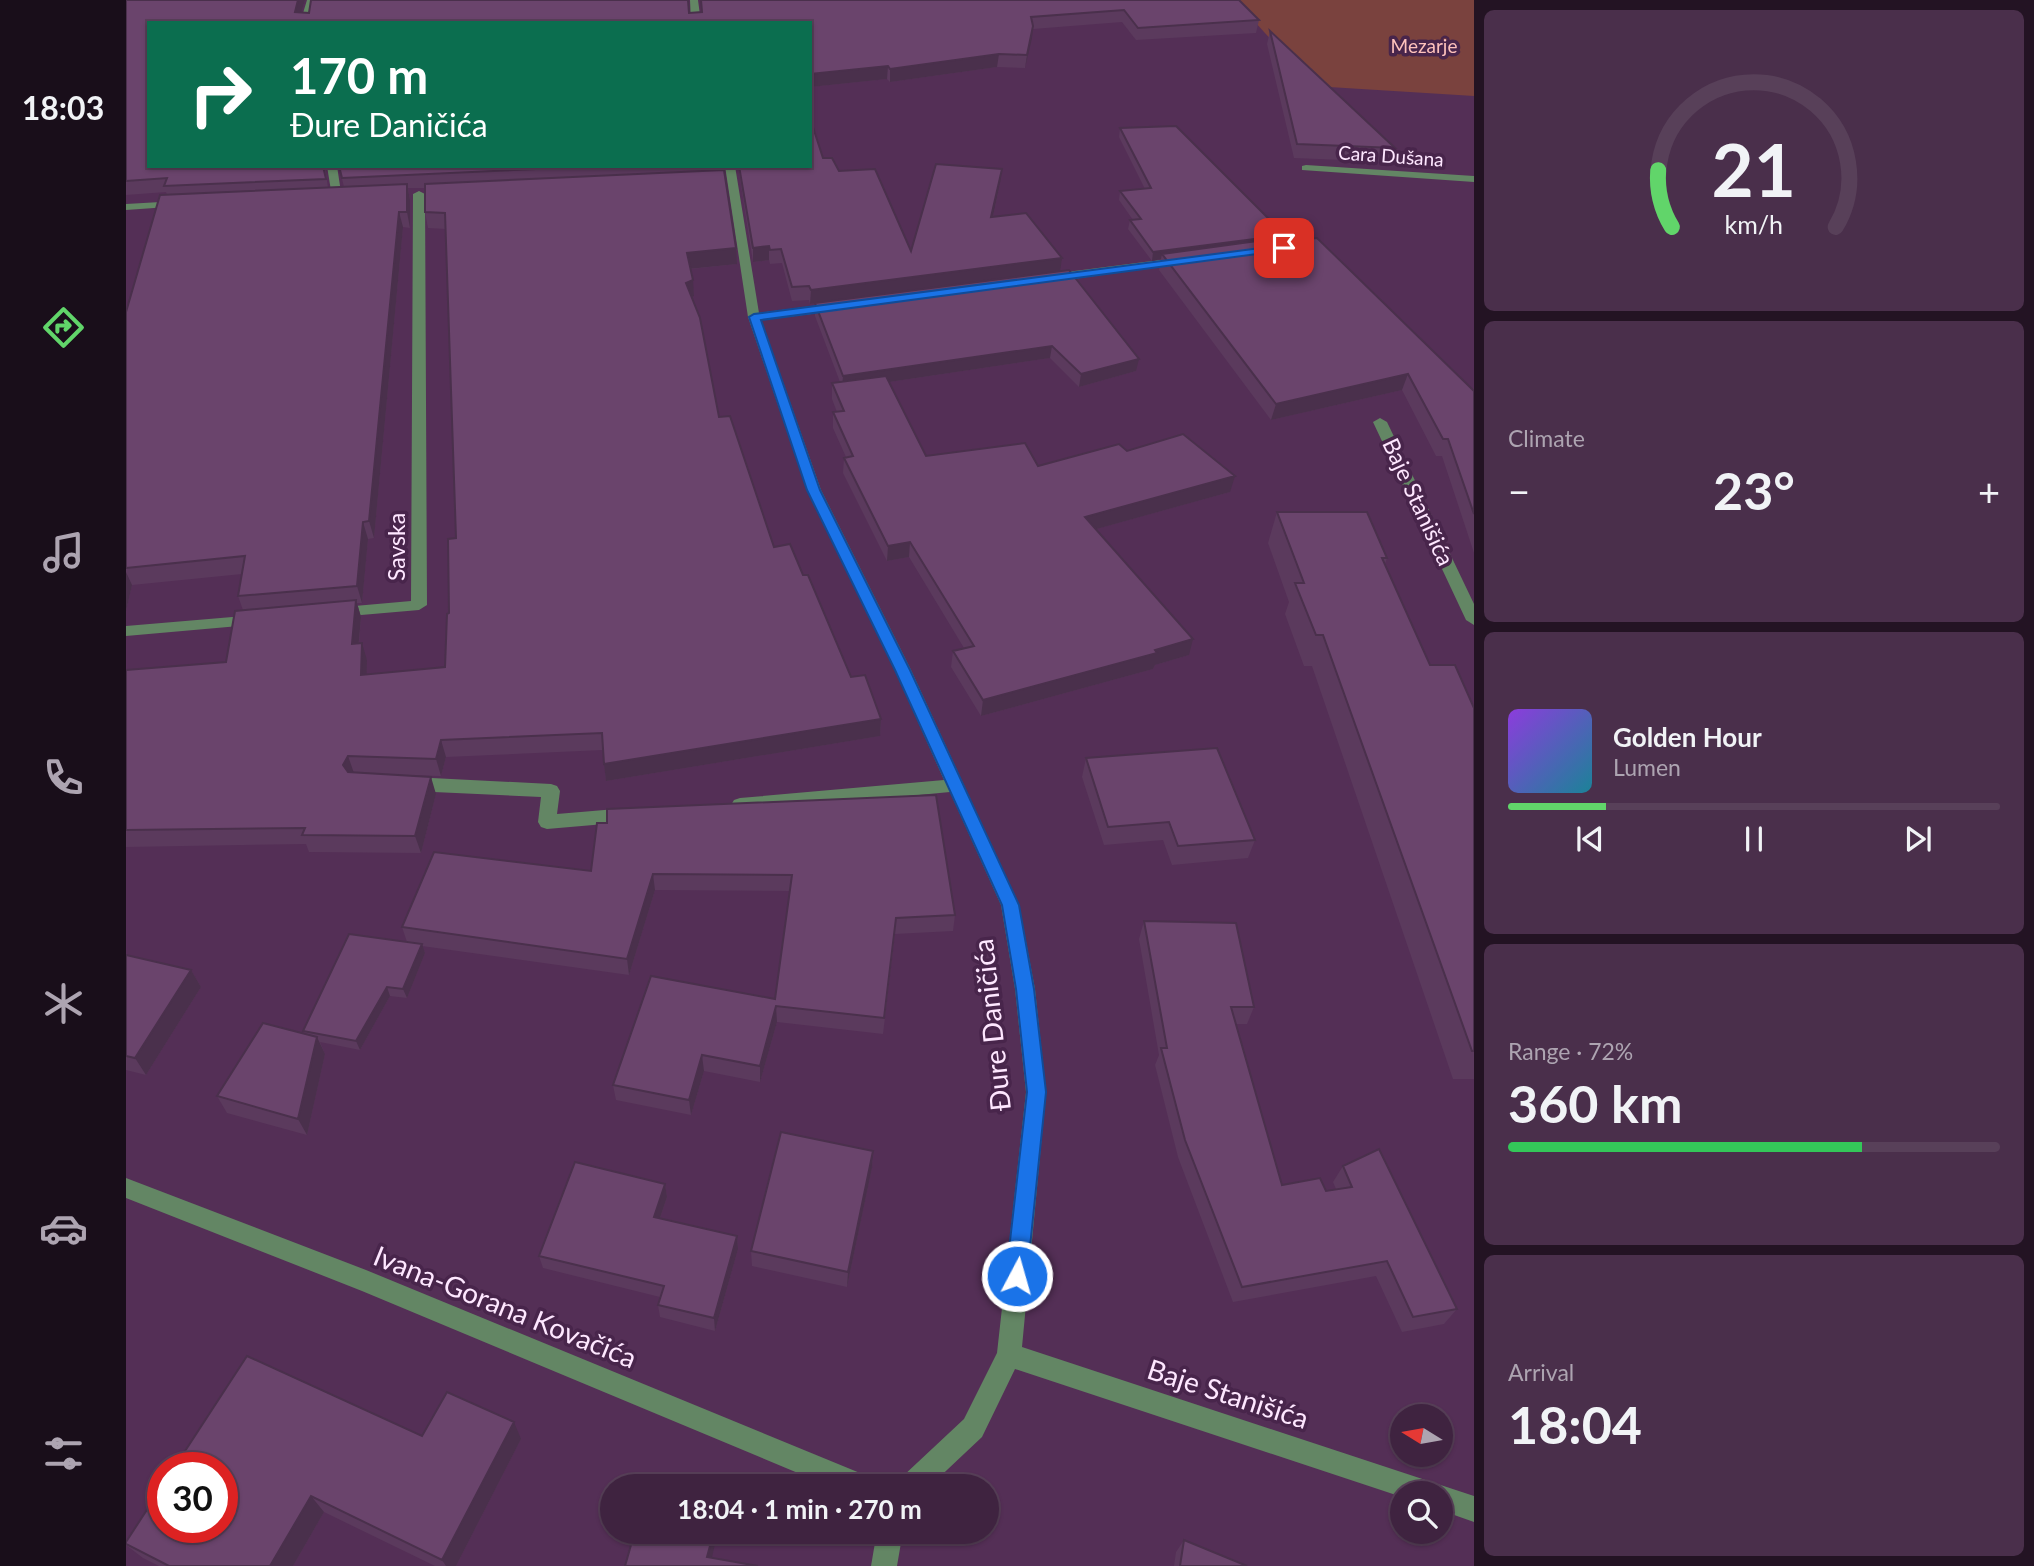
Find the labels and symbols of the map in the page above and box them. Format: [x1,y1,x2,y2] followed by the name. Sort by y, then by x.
[1391,34,1457,57] park label: Mezarje
[1337,140,1445,171] street label: Cara Dušana
[1254,218,1314,278] pin
[1377,433,1461,570] street label: Baje Stanišića
[382,513,410,581] street label: Savska
[965,937,1017,1113] street label: Đure Daničića
[369,1238,642,1374] street label: Ivana-Gorana Kovačića
[980,1239,1054,1313] position arrow
[1143,1351,1313,1435] street label: Baje Stanišića
[1390,1404,1452,1466] north arrow
[147,1452,238,1543] speed limit sign: 30

